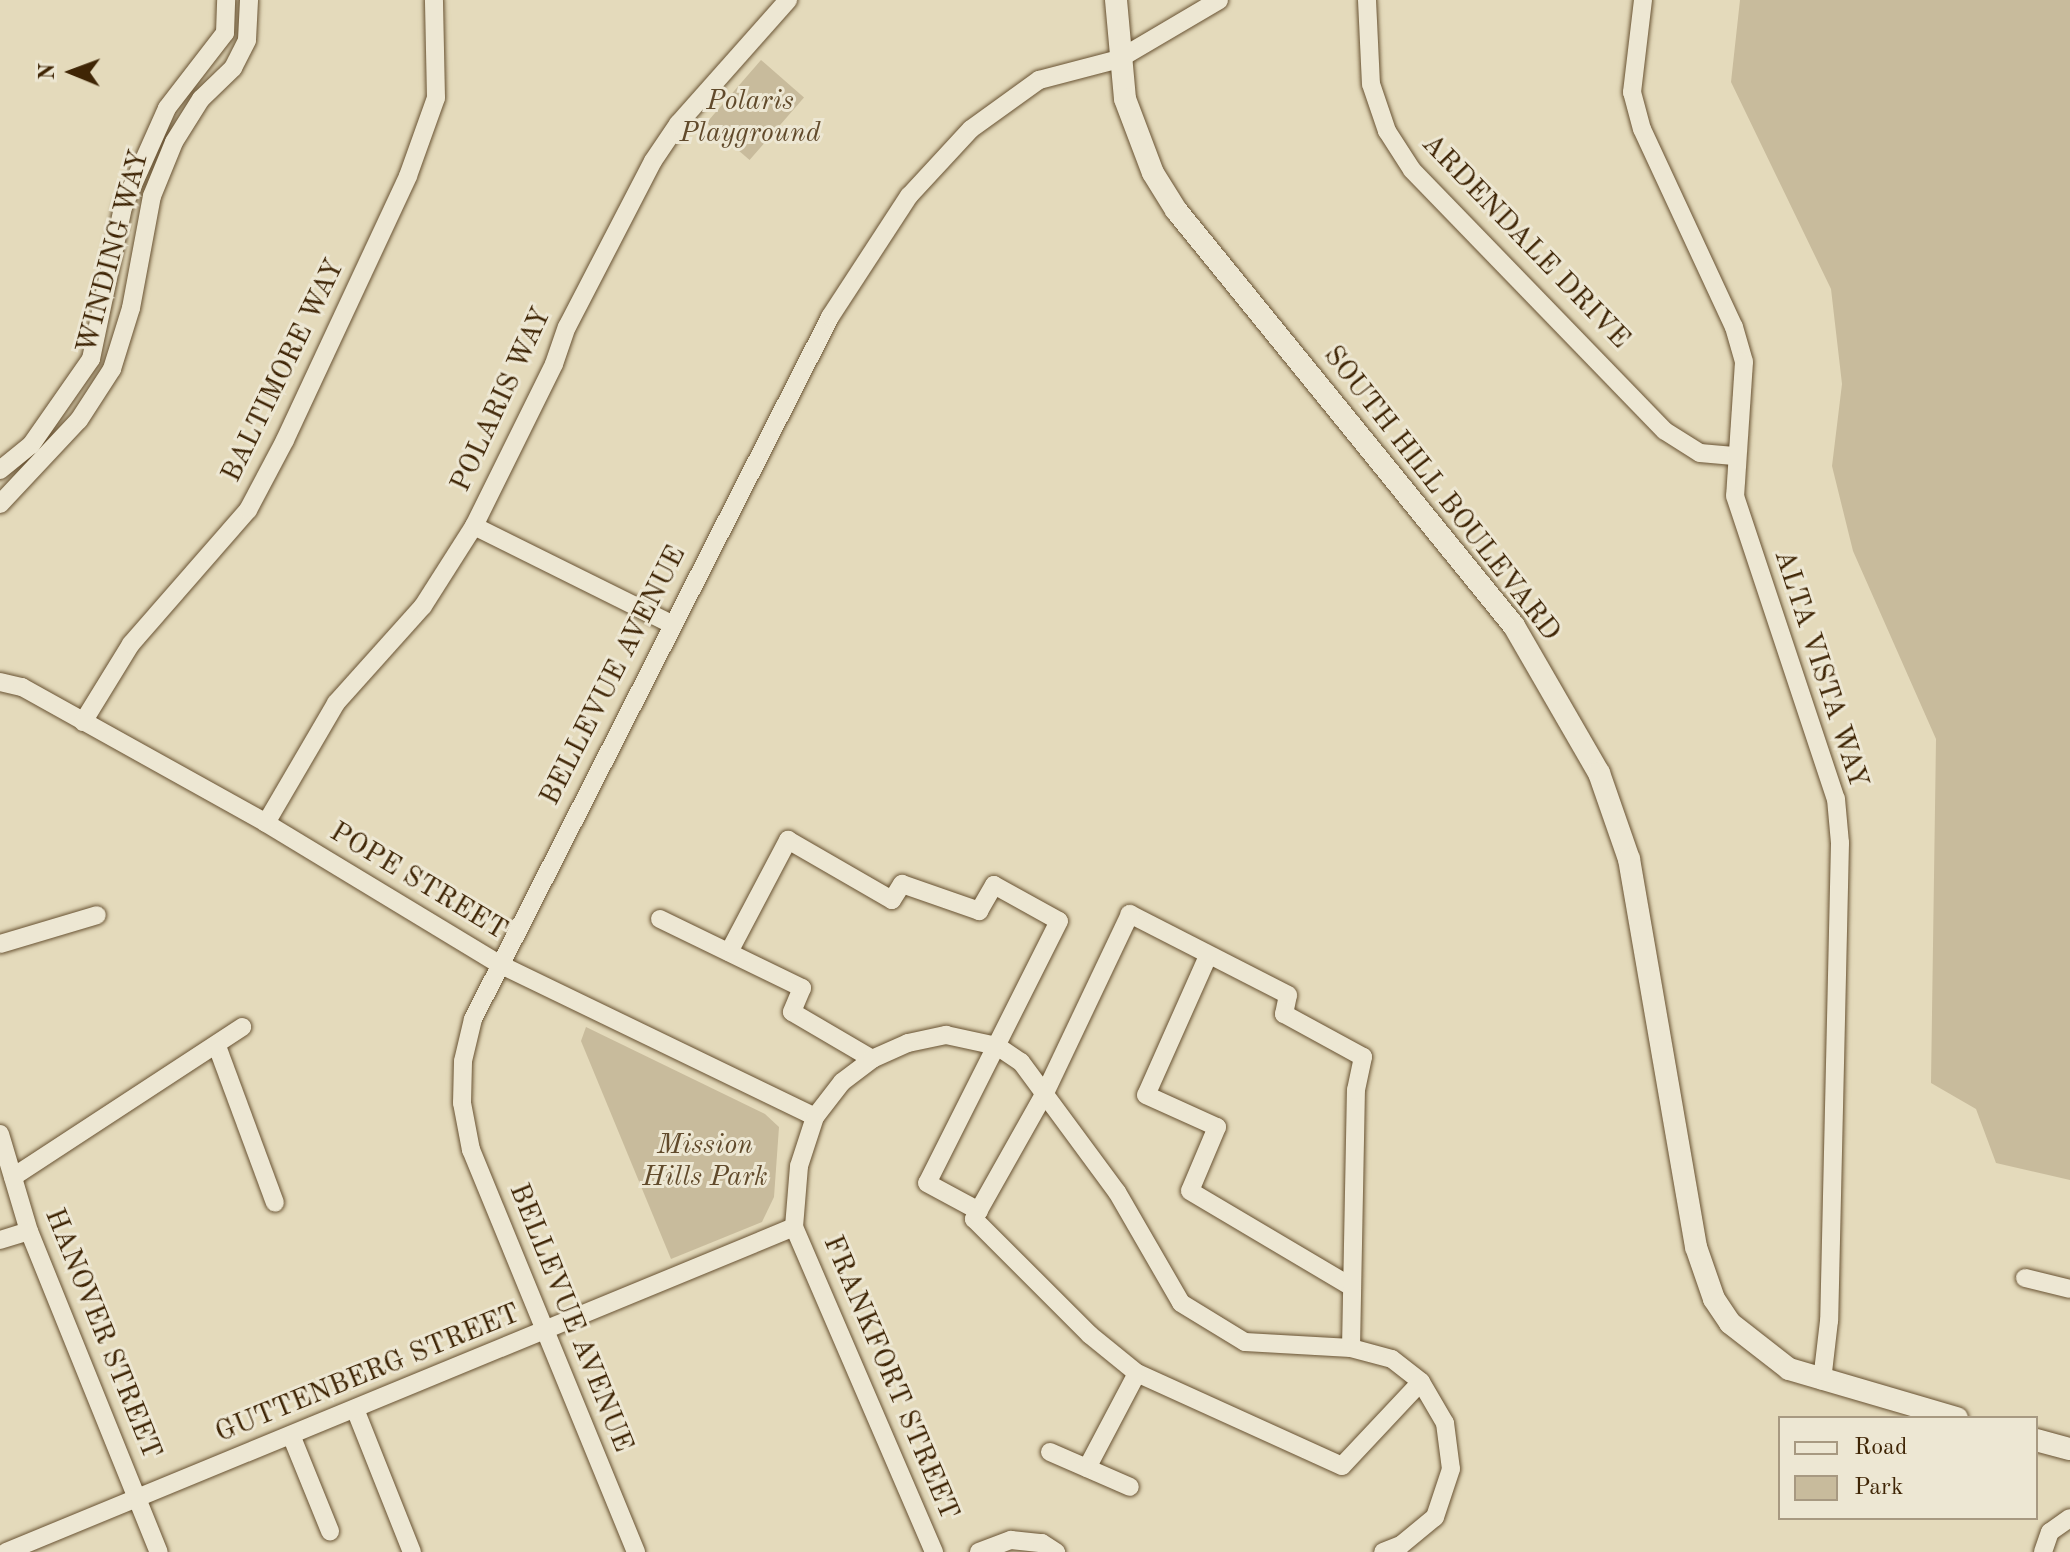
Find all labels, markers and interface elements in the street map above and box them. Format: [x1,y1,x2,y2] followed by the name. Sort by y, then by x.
[32,32,112,112] north arrow
[37,63,59,80] text: N
[679,85,821,151] park label: Polaris Playground
[1414,128,1636,356] street label: ARDENDALE DRIVE
[71,147,157,357] street label: WINDING WAY
[215,254,353,488] street label: BALTIMORE WAY
[445,303,559,497] street label: POLARIS WAY
[1315,340,1567,648] street label: SOUTH HILL BOULEVARD
[534,541,694,811] street label: BELLEVUE AVENUE
[1766,546,1874,792] street label: ALTA VISTA WAY
[323,816,513,948] street label: POPE STREET
[642,1129,768,1195] park label: Mission Hills Park
[501,1179,639,1457] street label: BELLEVUE AVENUE
[36,1204,168,1464] street label: HANOVER STREET
[815,1231,965,1525] street label: FRANKFORT STREET
[211,1297,525,1451] street label: GUTTENBERG STREET
[1778,1416,2038,1520] legend
[1854,1436,1907,1460] text: Road
[1854,1476,1903,1500] text: Park

